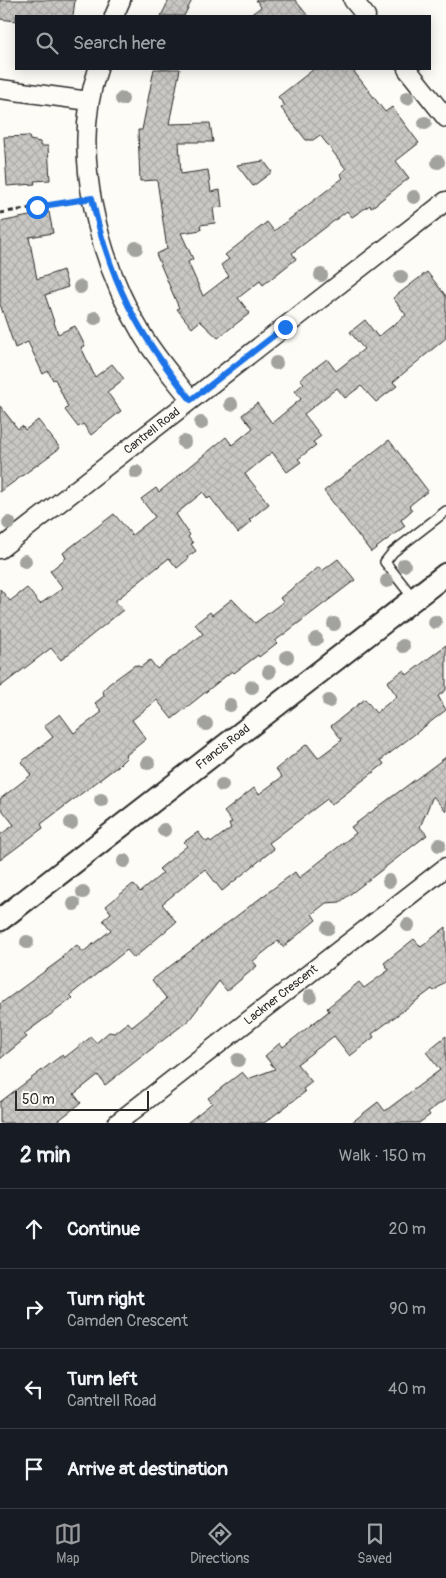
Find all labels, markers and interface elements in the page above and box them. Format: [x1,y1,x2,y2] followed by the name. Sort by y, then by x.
[15,15,431,70] search box
[33,29,61,57] icon: search
[73,31,166,55] text: Search here
[26,196,49,219] route start
[274,316,297,339] route end
[121,404,183,458] street label: Cantrell Road
[193,721,253,773] street label: Francis Road
[241,962,321,1028] street label: Lackner Crescent
[15,1088,149,1111] scale bar
[22,1091,55,1108] text: 50 m
[20,1142,70,1169] text: 2 min
[339,1146,426,1166] text: Walk · 150 m
[20,1215,48,1243] icon: ahead
[67,1217,140,1241] text: Continue
[388,1219,426,1239] text: 20 m
[67,1287,145,1311] text: Turn right
[20,1295,48,1323] icon: right
[389,1299,426,1319] text: 90 m
[67,1311,188,1331] text: Camden Crescent
[67,1367,137,1391] text: Turn left
[20,1375,48,1403] icon: left
[388,1379,426,1399] text: 40 m
[67,1391,157,1411] text: Cantrell Road
[20,1455,48,1483] icon: arrive
[67,1457,228,1481] text: Arrive at destination
[54,1520,82,1567] tab: Map
[190,1520,249,1567] tab: Directions
[357,1520,392,1567] tab: Saved

